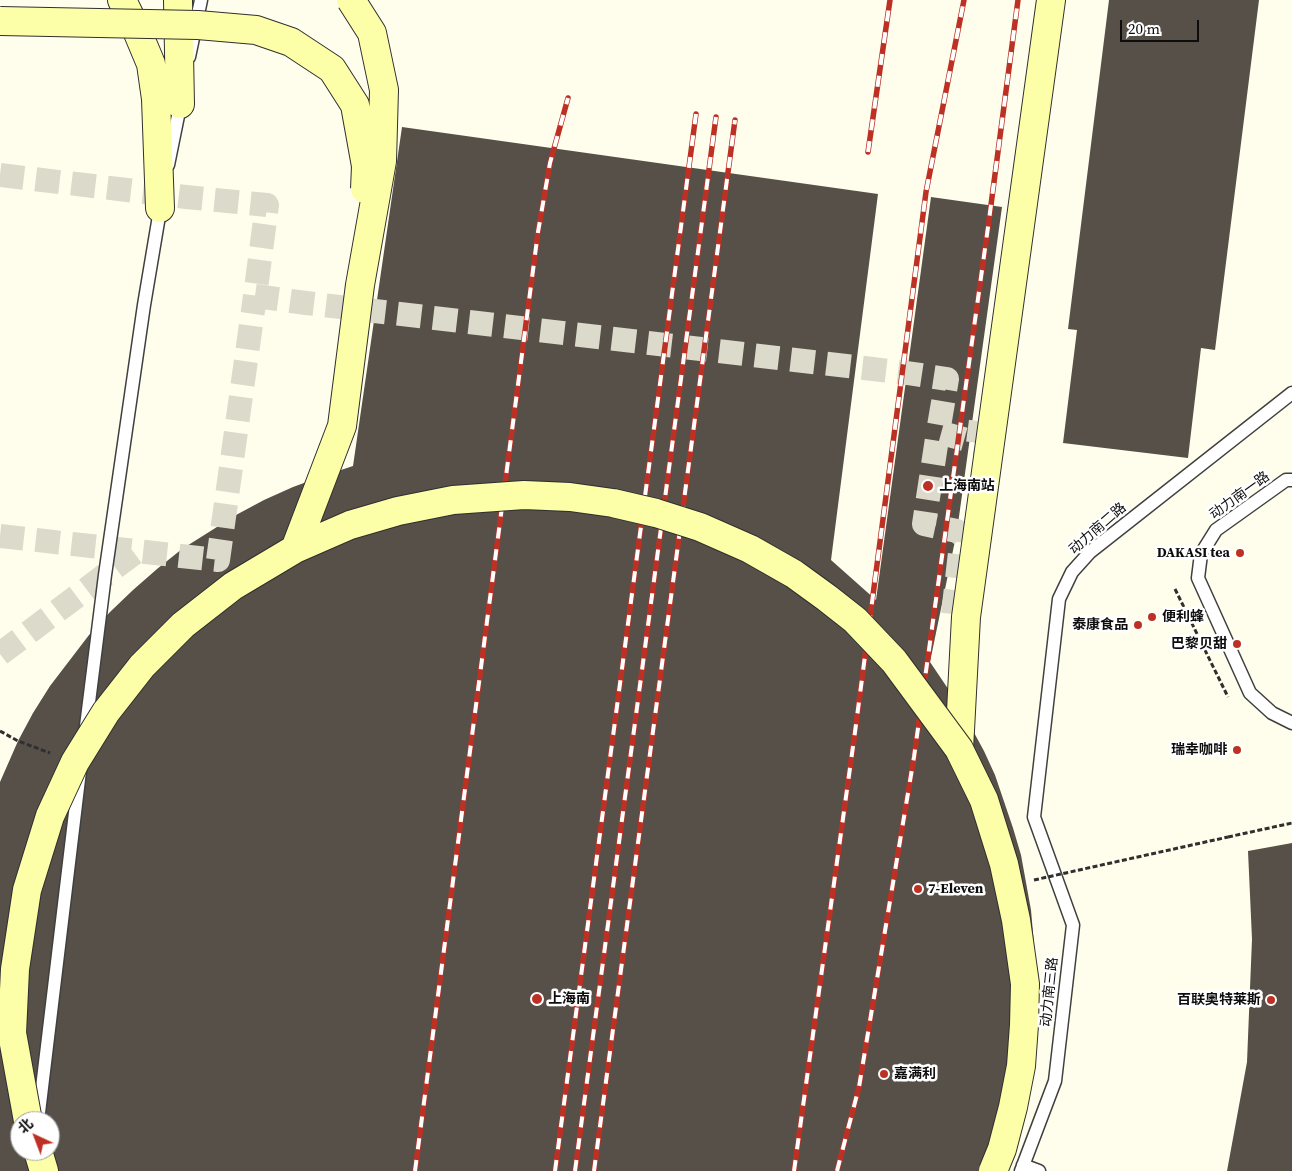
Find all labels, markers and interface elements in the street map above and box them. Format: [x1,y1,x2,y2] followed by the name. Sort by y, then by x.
[1122,10,1201,42] scale bar
[1128,18,1160,39] text: 20 m
[1207,469,1273,523] street label: 动力南一路
[939,478,995,494] place label: 上海南站
[921,479,935,493] marker: 上海南站
[1066,500,1130,558] street label: 动力南二路
[1157,545,1230,561] place label: DAKASI tea
[1234,547,1246,559] marker: DAKASI tea
[1162,609,1204,625] place label: 便利蜂
[1146,611,1158,623] marker: 便利蜂
[1072,617,1128,633] place label: 泰康食品
[1132,619,1144,631] marker: 泰康食品
[1171,636,1227,652] place label: 巴黎贝甜
[1231,638,1243,650] marker: 巴黎贝甜
[1171,742,1227,758] place label: 瑞幸咖啡
[1231,744,1243,756] marker: 瑞幸咖啡
[928,881,983,897] place label: 7-Eleven
[912,883,924,895] marker: 7-Eleven
[1038,956,1062,1028] street label: 动力南三路
[548,991,590,1007] place label: 上海南
[530,992,544,1006] marker: 上海南
[1177,992,1261,1008] place label: 百联奥特莱斯
[1265,994,1277,1006] marker: 百联奥特莱斯
[894,1066,936,1082] place label: 嘉满利
[878,1068,890,1080] marker: 嘉满利
[10,1111,60,1161] north arrow
[14,1114,37,1138] text: 北

